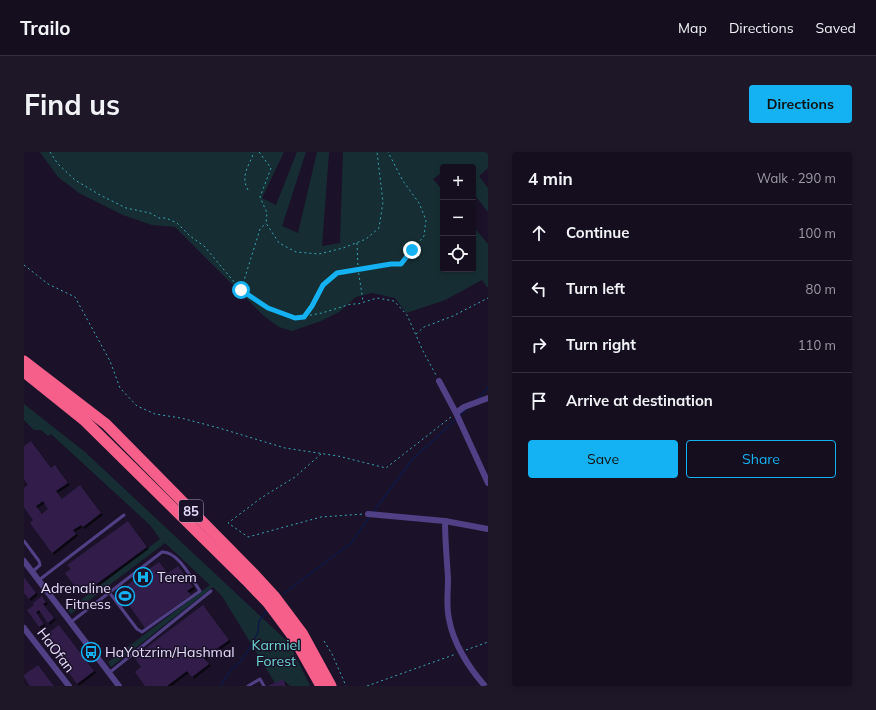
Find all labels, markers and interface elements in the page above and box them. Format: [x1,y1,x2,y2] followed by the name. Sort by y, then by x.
[20,16,71,40] text: Trailo
[678,19,707,37] text: Map
[729,19,794,37] text: Directions
[816,19,856,37] text: Saved
[749,85,852,123] button: Directions
[24,87,120,122] text: Find us
[440,164,476,272] map controls
[440,164,476,200] button: +
[528,168,573,189] text: 4 min
[757,170,836,186] text: Walk · 290 m
[440,200,476,236] button: −
[528,222,550,244] icon: ahead
[566,223,629,242] text: Continue
[798,225,836,241] text: 100 m
[440,236,476,272] button: locate
[403,241,421,259] route end
[528,278,550,300] icon: left
[566,279,625,298] text: Turn left
[232,281,250,299] route start
[806,281,836,297] text: 80 m
[528,334,550,356] icon: right
[566,335,636,354] text: Turn right
[798,337,836,353] text: 110 m
[528,390,550,412] icon: arrive
[566,391,713,410] text: Arrive at destination
[528,440,678,478] button: Save
[686,440,836,478] button: Share
[179,500,203,522] road number: 85
[132,566,154,588] hospital icon: Terem
[157,568,197,586] place label: Terem
[41,579,111,613] place label: Adrenaline Fitness
[114,585,136,607] sports icon: Adrenaline Fitness
[33,624,79,676] street label: HaOfan
[252,636,300,670] park label: Karmiel Forest
[80,641,102,663] bus stop icon: HaYotzrim/Hashmal
[105,643,235,661] place label: HaYotzrim/Hashmal

